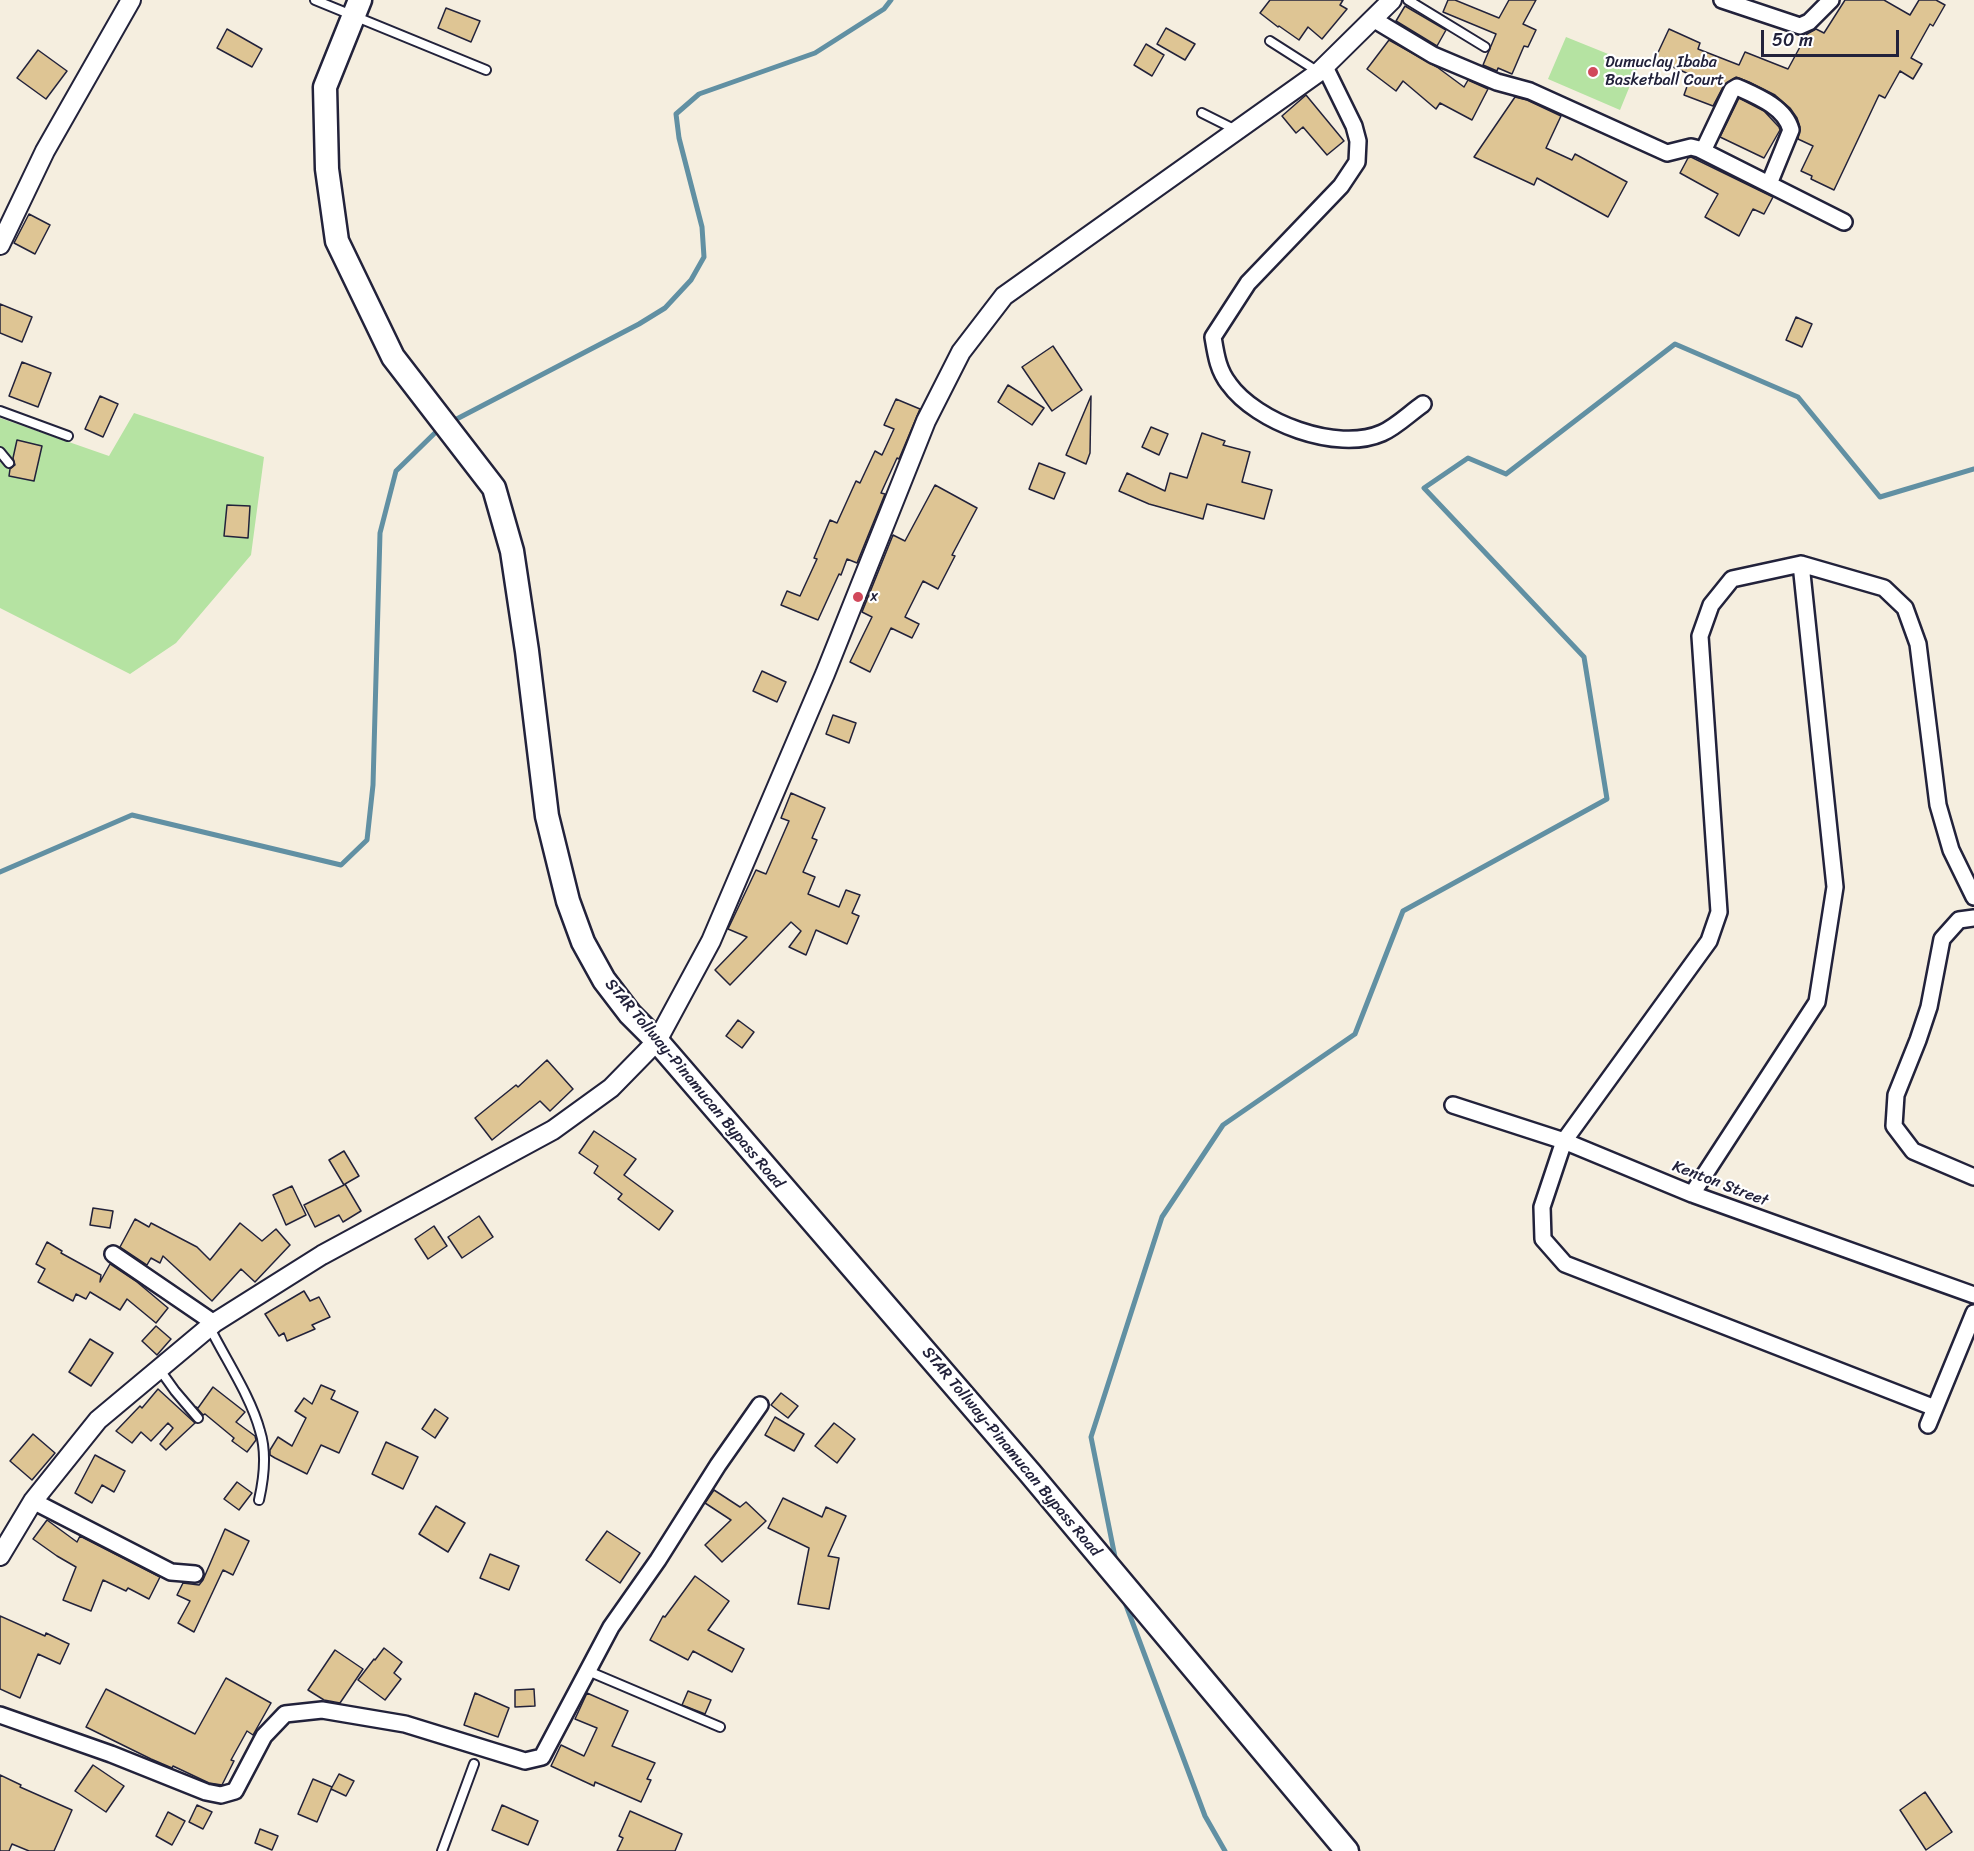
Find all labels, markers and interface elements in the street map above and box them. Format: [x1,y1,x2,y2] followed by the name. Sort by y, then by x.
[1764,18,1902,56] scale bar
[1772,24,1813,56] text: 50 m
[1605,53,1724,91] place label: Dumuclay Ibaba Basketball Court
[1586,65,1600,79] marker: Dumuclay Ibaba Basketball Court
[870,587,878,607] place label: x
[851,590,865,604] marker: x
[600,975,788,1193] street label: STAR Tollway-Pinamucan Bypass Road
[1669,1157,1771,1211] street label: Kenton Street
[917,1343,1105,1561] street label: STAR Tollway-Pinamucan Bypass Road

